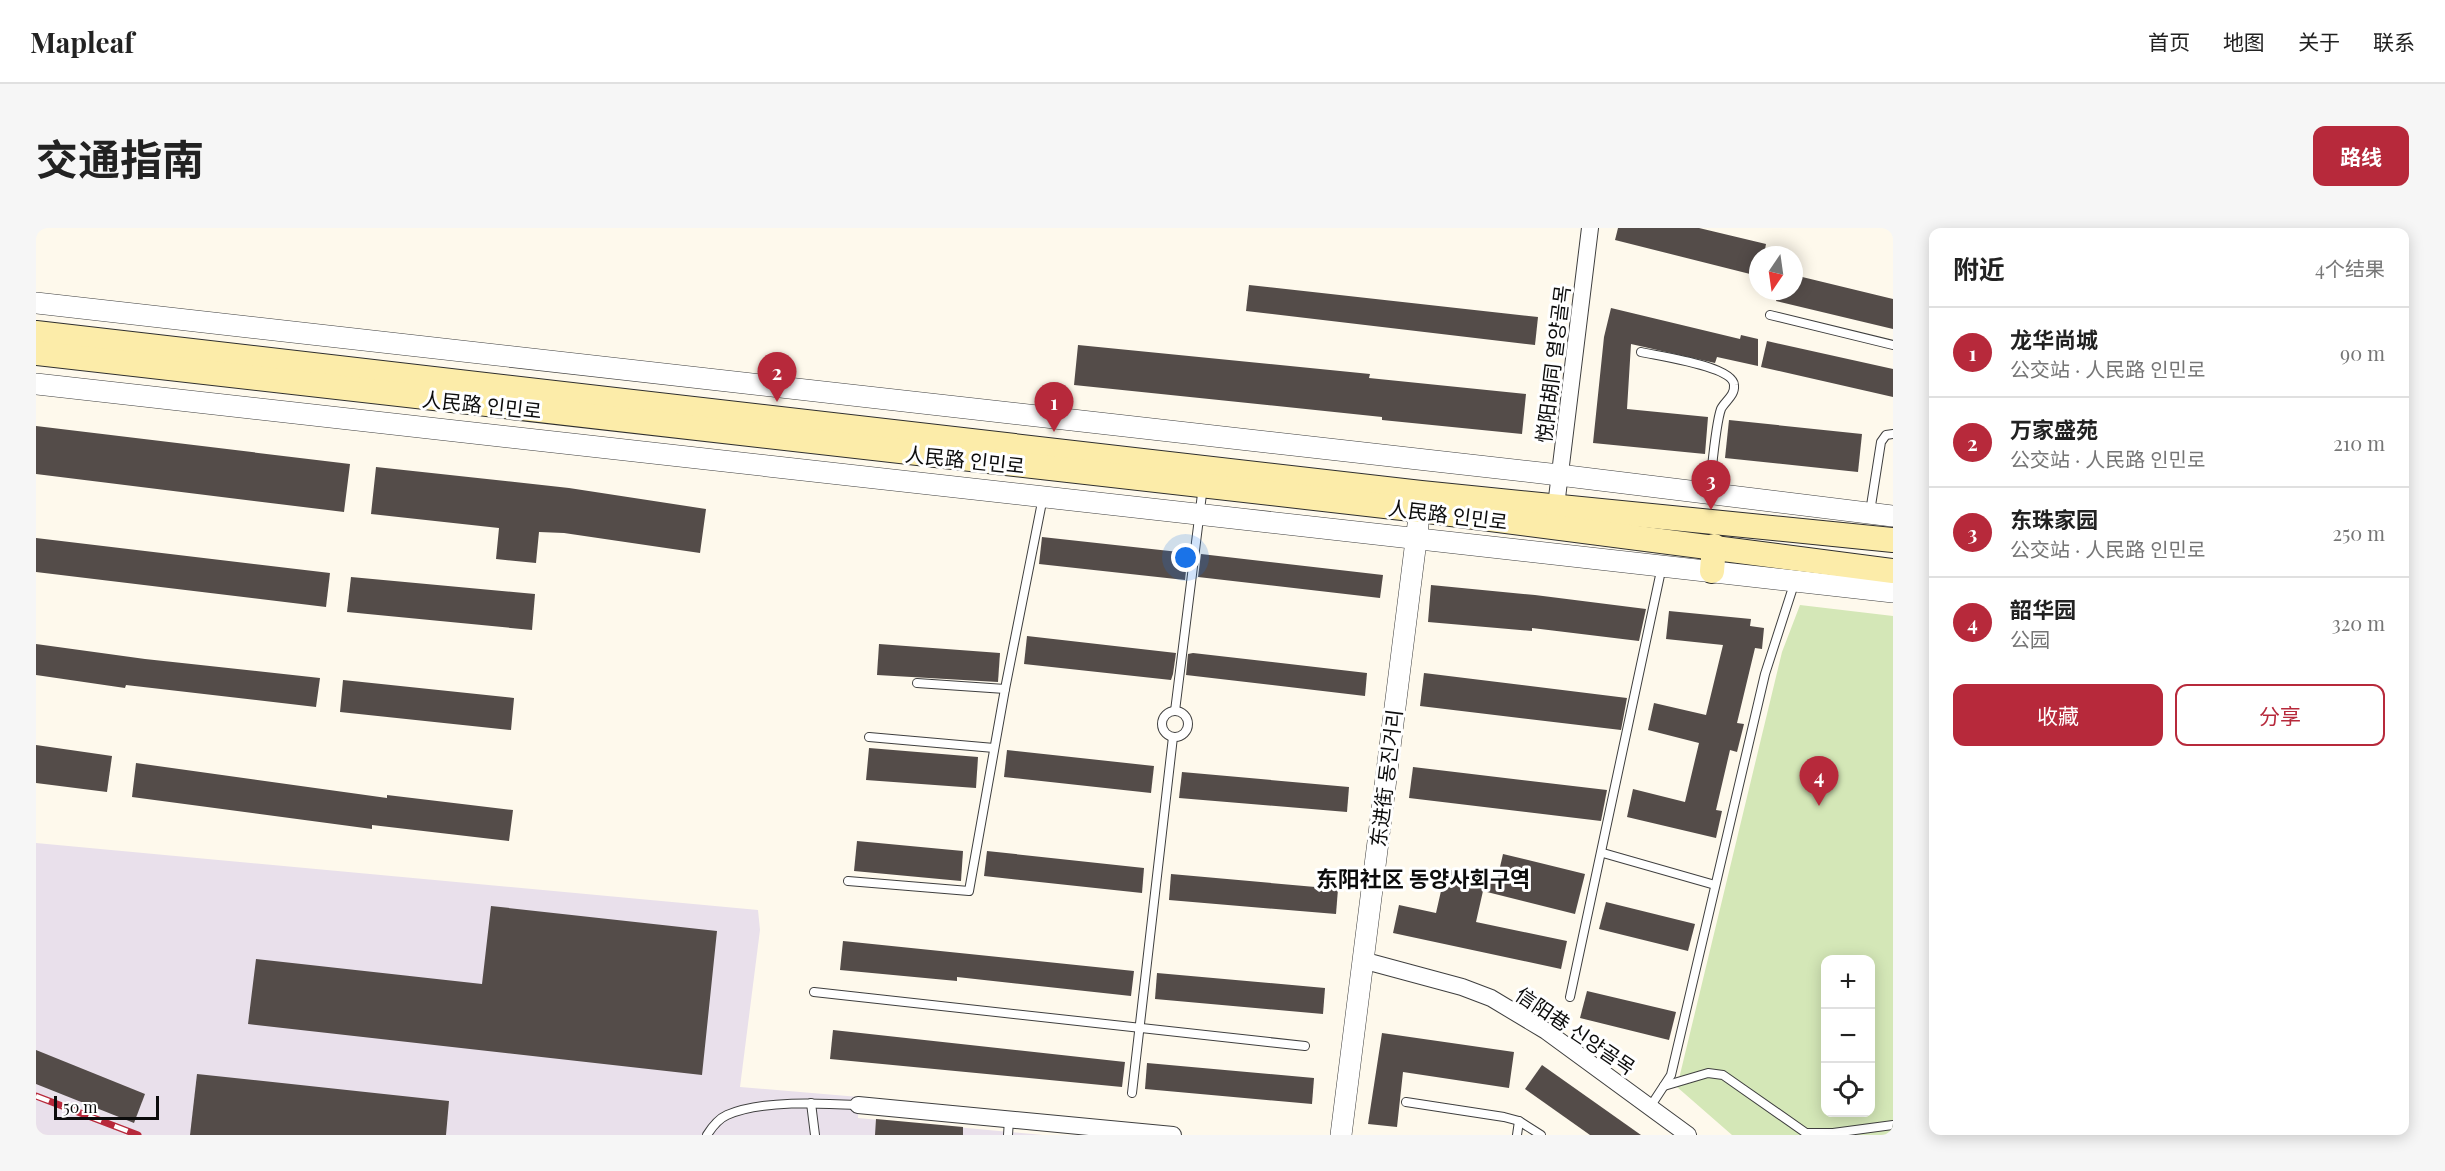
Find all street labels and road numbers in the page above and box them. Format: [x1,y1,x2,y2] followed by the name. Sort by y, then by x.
[1529,284,1575,444] street label: 悦阳胡同 열양골목
[421,384,543,424] street label: 人民路 인민로
[904,439,1026,479] street label: 人民路 인민로
[1387,493,1509,535] street label: 人民路 인민로
[1363,708,1407,848] street label: 东进街 동진거리
[1511,980,1641,1080] street label: 信阳巷 신양골목

